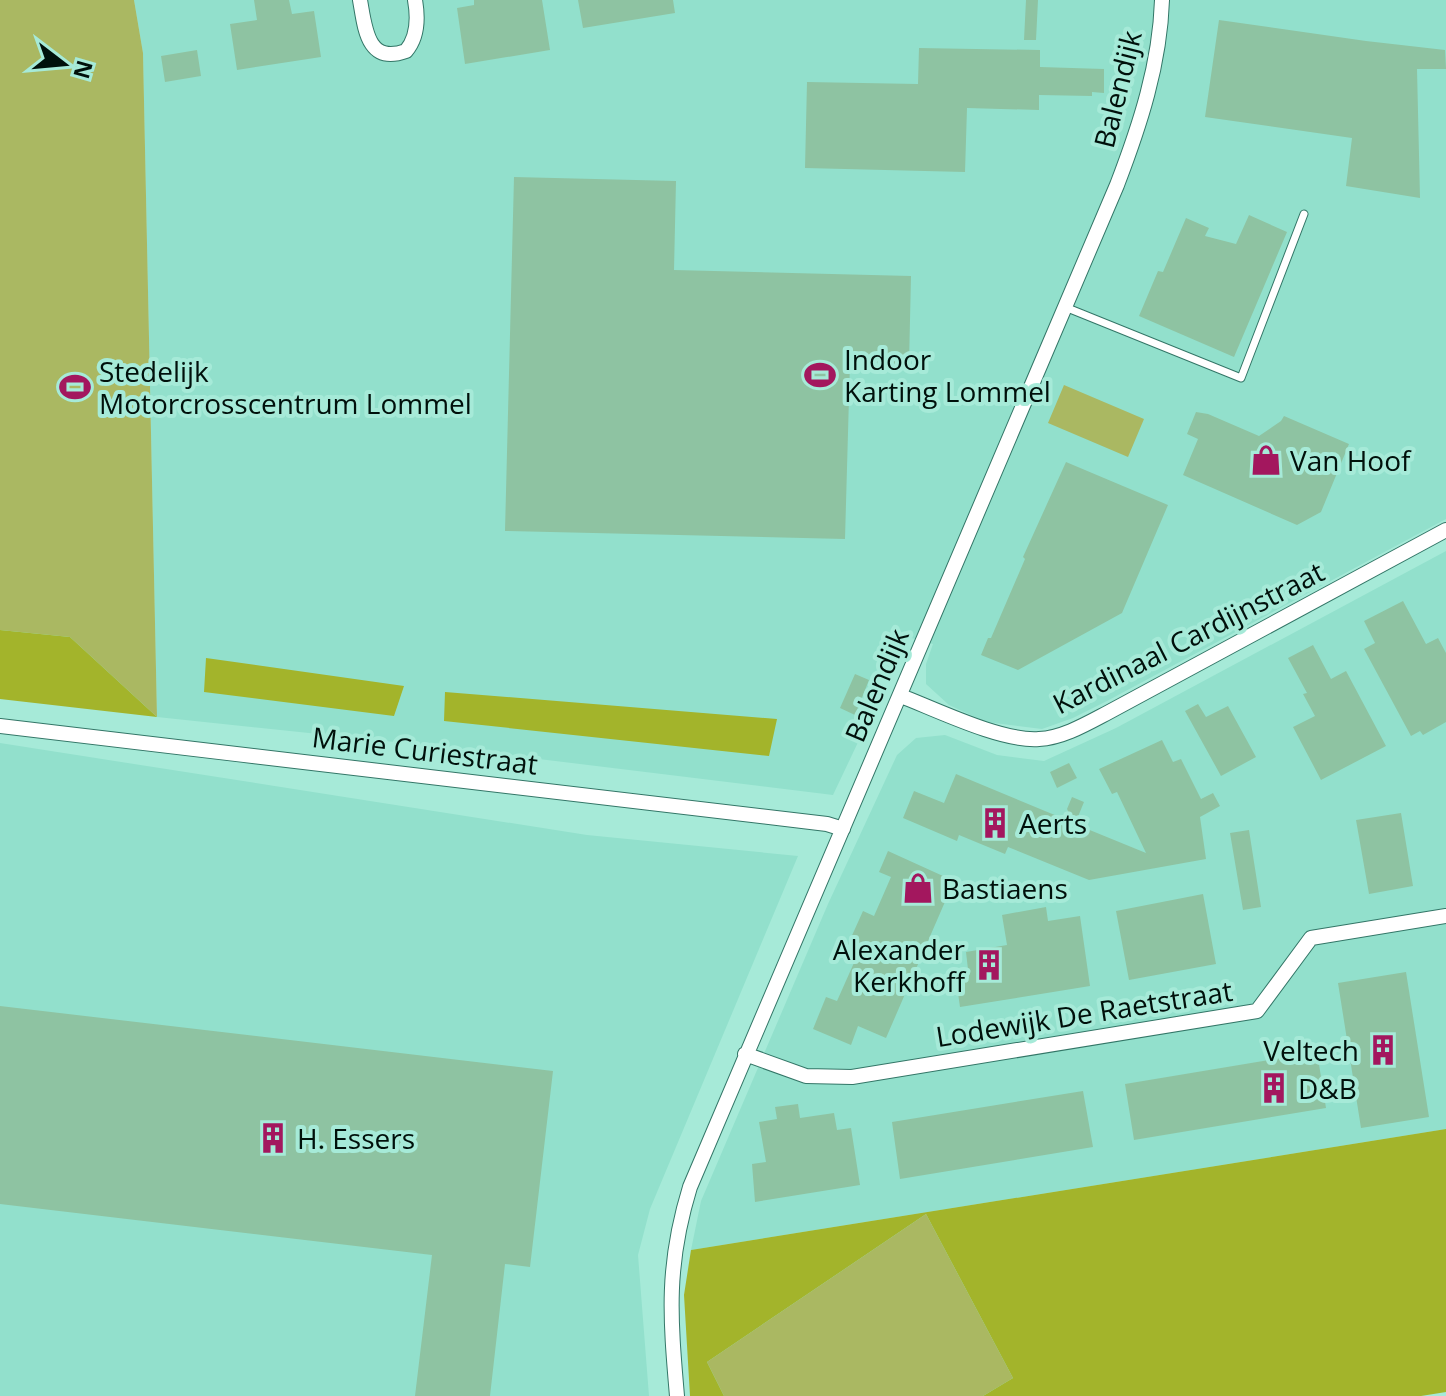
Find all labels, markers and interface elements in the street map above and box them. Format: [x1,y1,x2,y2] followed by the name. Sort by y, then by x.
[24,24,104,104] north arrow
[1084,26,1150,152] street label: Balendijk
[67,57,101,83] text: N
[844,340,1051,410] place label: Indoor Karting Lommel
[99,352,472,422] place label: Stedelijk Motorcrosscentrum Lommel
[803,358,837,392] sports icon: Indoor Karting Lommel
[58,370,92,404] sports icon: Stedelijk Motorcrosscentrum Lommel
[1290,441,1412,479] place label: Van Hoof
[1249,443,1283,477] shop icon: Van Hoof
[1046,552,1330,722] street label: Kardinaal Cardijnstraat
[835,622,917,747] street label: Balendijk
[310,717,540,783] street label: Marie Curiestraat
[1019,804,1087,842] place label: Aerts
[978,806,1012,840] building icon: Aerts
[942,869,1068,907] place label: Bastiaens
[901,871,935,905] shop icon: Bastiaens
[833,930,967,1000] place label: Alexander Kerkhoff
[972,948,1006,982] building icon: Alexander Kerkhoff
[933,971,1235,1055] street label: Lodewijk De Raetstraat
[1263,1031,1359,1069] place label: Veltech
[1366,1033,1400,1067] building icon: Veltech
[1298,1069,1357,1107] place label: D&B
[1257,1071,1291,1105] building icon: D&B
[297,1119,415,1157] place label: H. Essers
[256,1121,290,1155] building icon: H. Essers

